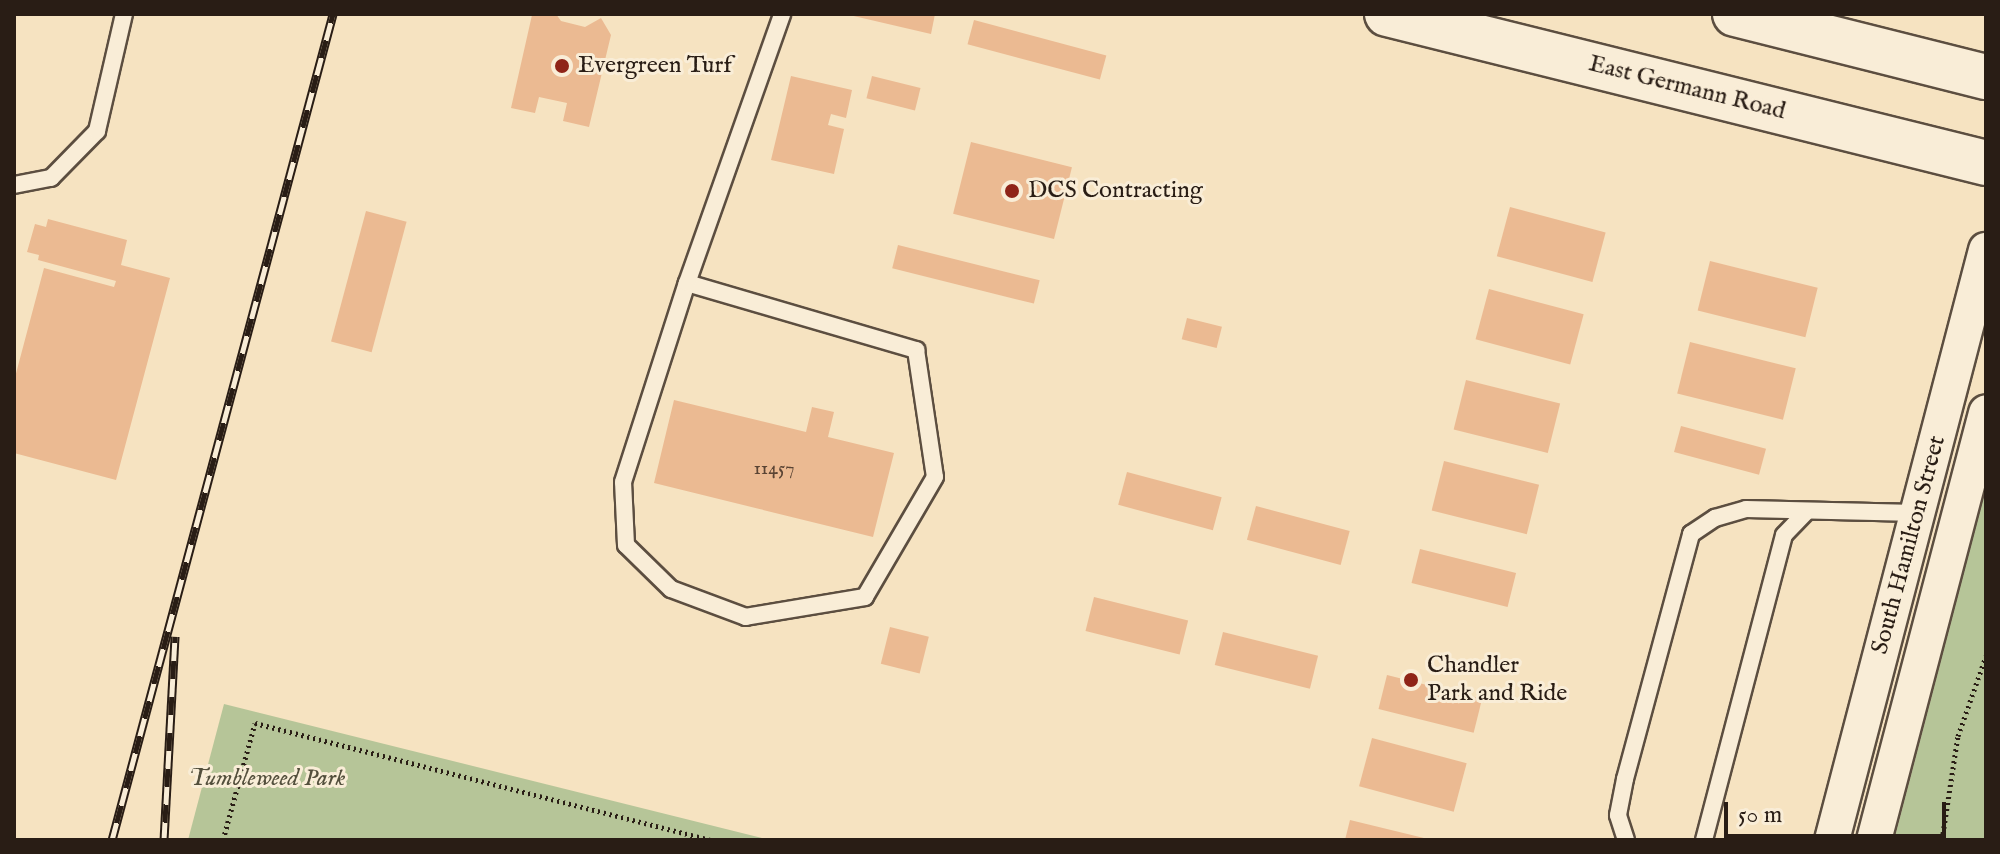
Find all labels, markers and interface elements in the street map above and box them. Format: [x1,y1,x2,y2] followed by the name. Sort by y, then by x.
[1586,50,1788,126] street label: East Germann Road
[578,52,732,80] place label: Evergreen Turf
[553,57,571,75] marker: Evergreen Turf
[1028,177,1203,205] place label: DCS Contracting
[1003,182,1021,200] marker: DCS Contracting
[1866,433,1952,657] street label: South Hamilton Street
[753,456,795,480] house number: 11457
[1427,652,1567,708] place label: Chandler Park and Ride
[1402,671,1420,689] marker: Chandler Park and Ride
[189,765,345,793] park label: Tumbleweed Park
[1728,786,1950,836] scale bar
[1738,800,1782,831] text: 50 m

